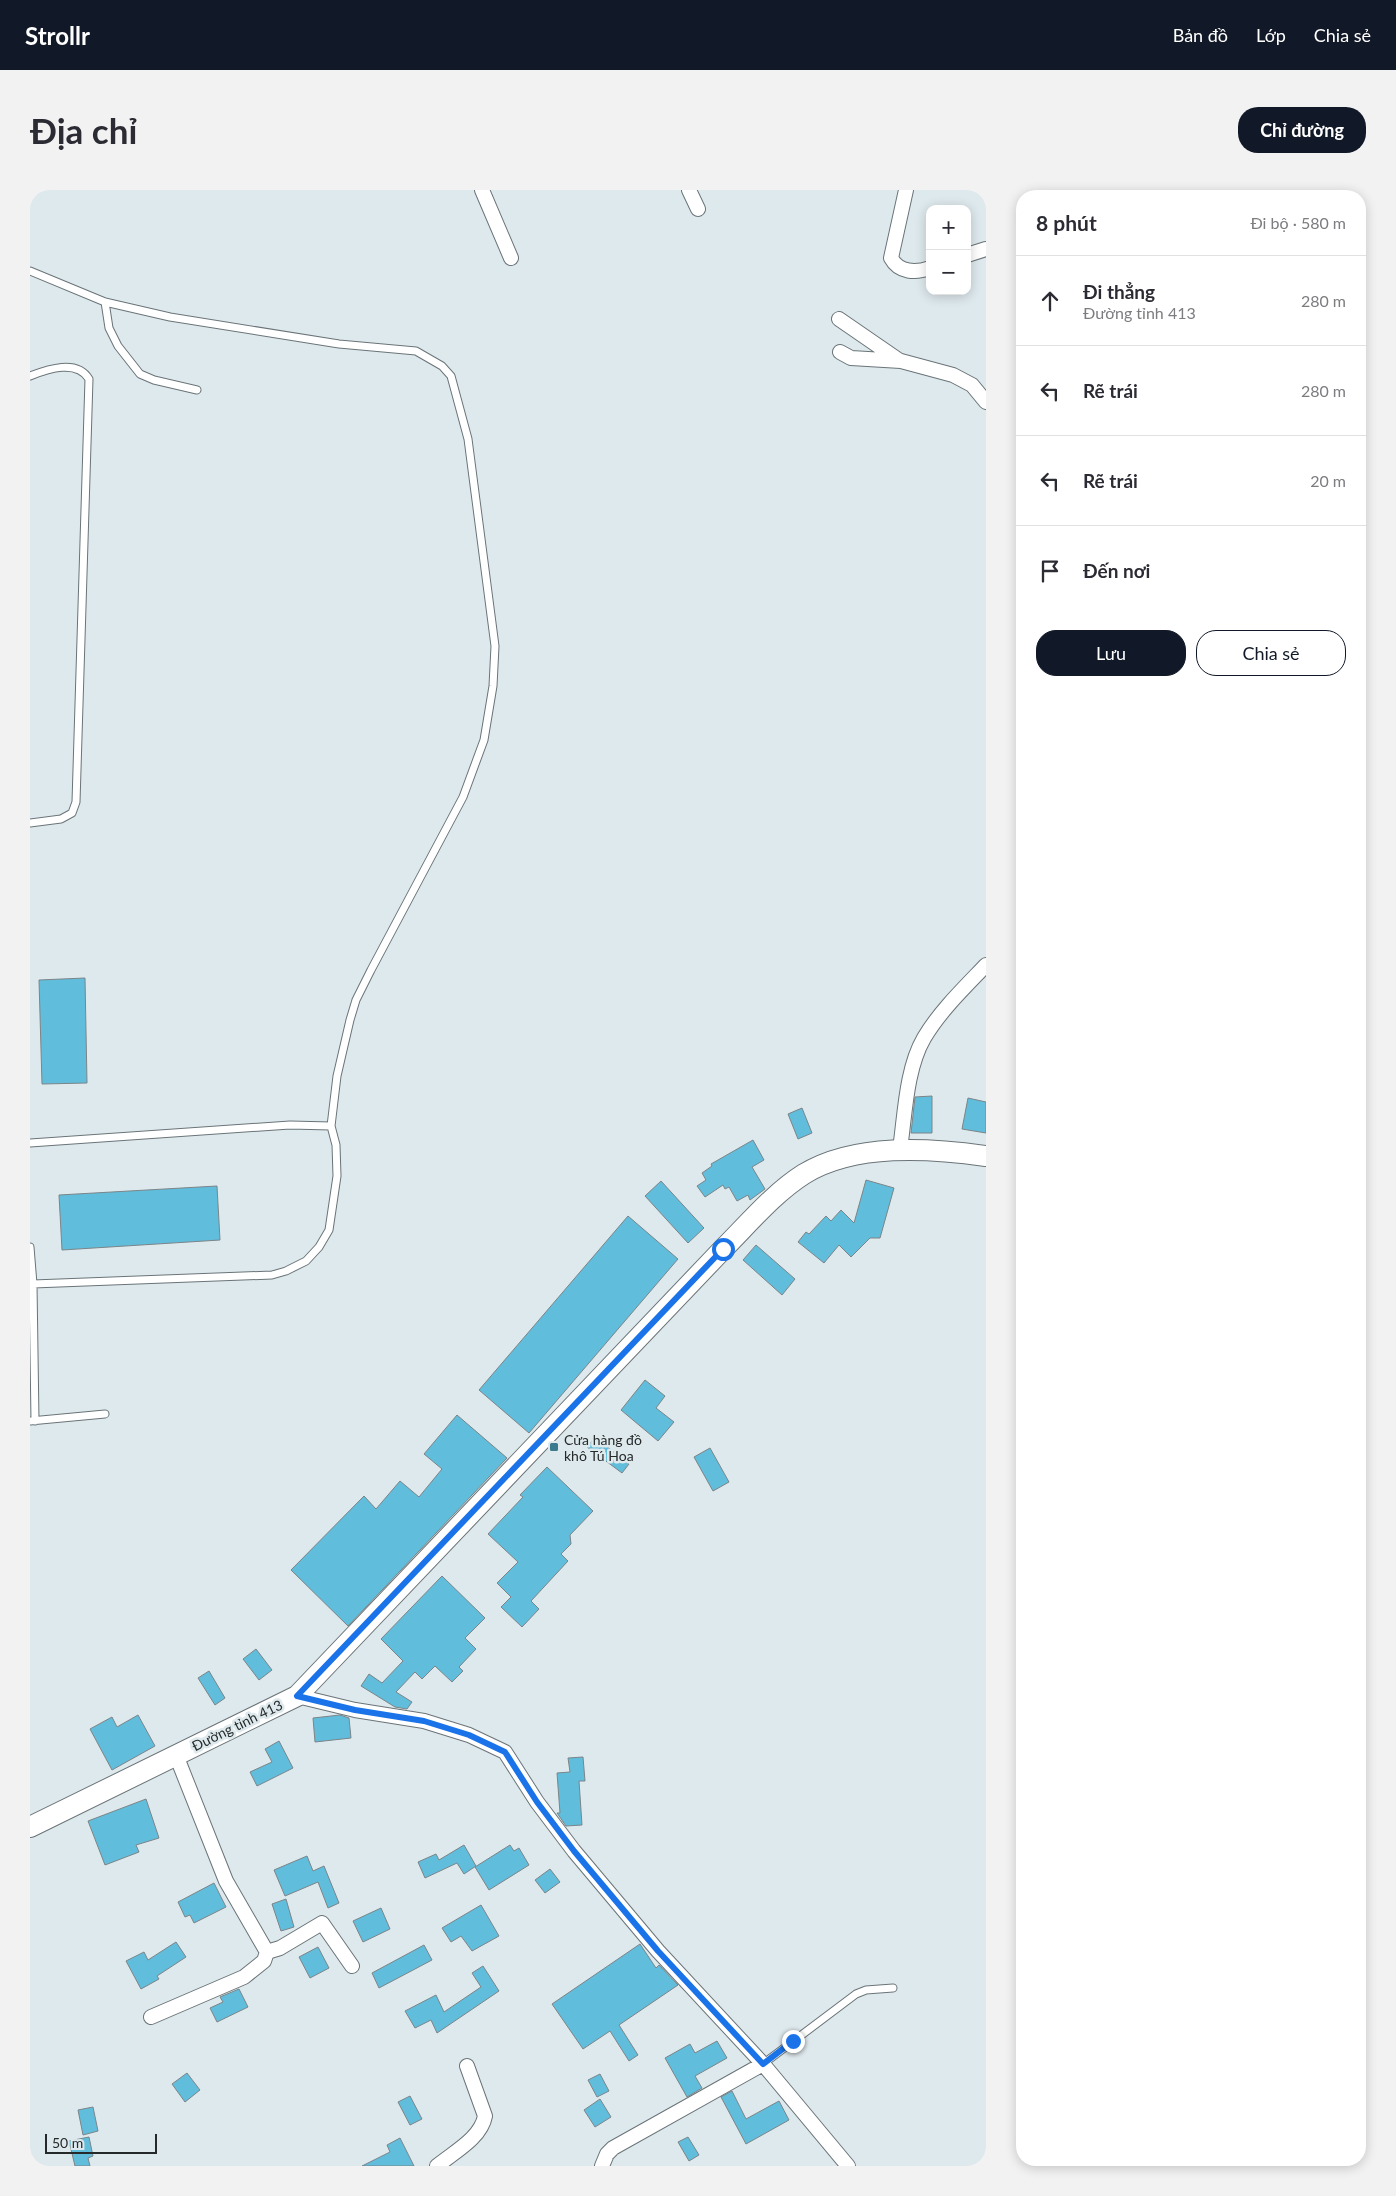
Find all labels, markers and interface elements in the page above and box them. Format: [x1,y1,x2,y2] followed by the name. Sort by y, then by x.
[25,21,90,50] text: Strollr
[1173,24,1228,46] text: Bản đồ
[1256,24,1286,46] text: Lớp
[1314,24,1371,46] text: Chia sẻ
[1238,107,1366,153] button: Chỉ đường
[30,109,137,151] text: Địa chỉ
[926,205,971,295] map controls
[926,205,971,250] button: +
[1036,210,1097,235] text: 8 phút
[1250,213,1346,232] text: Đi bộ · 580 m
[926,250,971,295] button: −
[1083,280,1155,303] text: Đi thẳng
[1036,287,1064,315] icon: ahead
[1301,291,1346,310] text: 280 m
[1083,303,1196,322] text: Đường tỉnh 413
[1036,377,1064,405] icon: left
[1083,379,1138,402] text: Rẽ trái
[1301,381,1346,400] text: 280 m
[1036,467,1064,495] icon: left
[1083,469,1138,492] text: Rẽ trái
[1310,471,1346,490] text: 20 m
[1036,557,1064,585] icon: arrive
[1083,559,1150,582] text: Đến nơi
[1036,630,1186,676] button: Lưu
[1196,630,1346,676] button: Chia sẻ
[712,1238,735,1261] route start
[564,1431,642,1464] place label: Cửa hàng đồ khô Tú Hoa
[548,1441,560,1453] marker: Cửa hàng đồ khô Tú Hoa
[189,1696,285,1754] street label: Đường tỉnh 413
[782,2030,805,2053] route end
[45,2131,158,2154] scale bar
[52,2134,83,2151] text: 50 m

